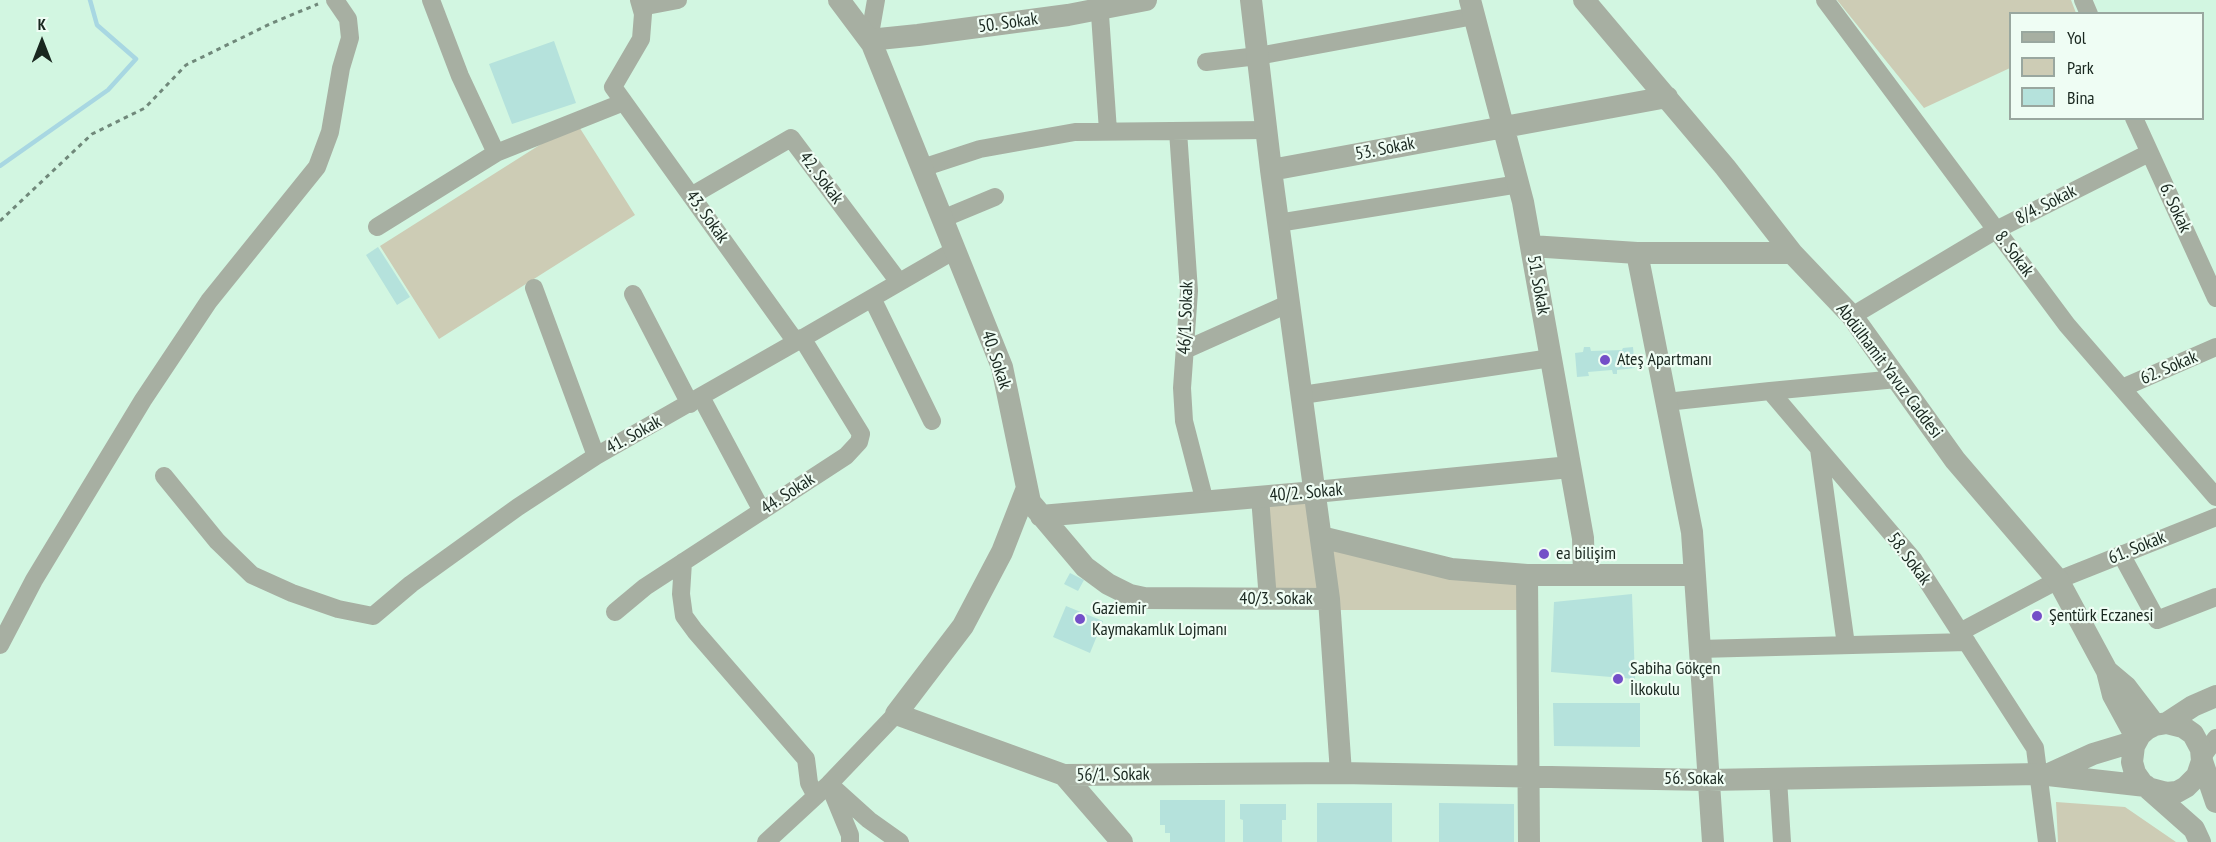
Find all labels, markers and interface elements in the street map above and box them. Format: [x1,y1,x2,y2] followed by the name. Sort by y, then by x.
[977,8,1039,38] street label: 50. Sokak
[12,12,72,72] north arrow
[2009,12,2204,120] legend
[38,14,46,34] text: K
[2067,26,2086,49] text: Yol
[2067,56,2094,79] text: Park
[2067,86,2095,109] text: Bina
[1354,133,1416,165] street label: 53. Sokak
[794,148,848,208] street label: 42. Sokak
[2154,180,2196,236] street label: 6. Sokak
[2012,181,2080,229] street label: 8/4. Sokak
[681,186,733,248] street label: 43. Sokak
[1990,227,2038,281] street label: 8. Sokak
[1522,254,1554,316] street label: 51. Sokak
[1174,281,1198,355] street label: 46/1. Sokak
[1831,299,1947,443] street label: Abdülhamit Yavuz Caddesi
[976,328,1016,392] street label: 40. Sokak
[2137,346,2201,390] street label: 62. Sokak
[1617,349,1712,371] place label: Ateş Apartmanı
[1598,353,1612,367] marker: Ateş Apartmanı
[603,411,665,459] street label: 41. Sokak
[757,469,819,519] street label: 44. Sokak
[1269,479,1343,507] street label: 40/2. Sokak
[2105,527,2169,569] street label: 61. Sokak
[1882,529,1936,589] street label: 58. Sokak
[1556,543,1616,565] place label: ea bilişim
[1537,547,1551,561] marker: ea bilişim
[1239,588,1313,610] street label: 40/3. Sokak
[1092,598,1227,640] place label: Gaziemir Kaymakamlık Lojmanı
[2049,605,2153,627] place label: Şentürk Eczanesi
[2030,609,2044,623] marker: Şentürk Eczanesi
[1073,612,1087,626] marker: Gaziemir Kaymakamlık Lojmanı
[1630,658,1720,700] place label: Sabiha Gökçen İlkokulu
[1611,672,1625,686] marker: Sabiha Gökçen İlkokulu
[1076,764,1150,786] street label: 56/1. Sokak
[1664,768,1724,790] street label: 56. Sokak

